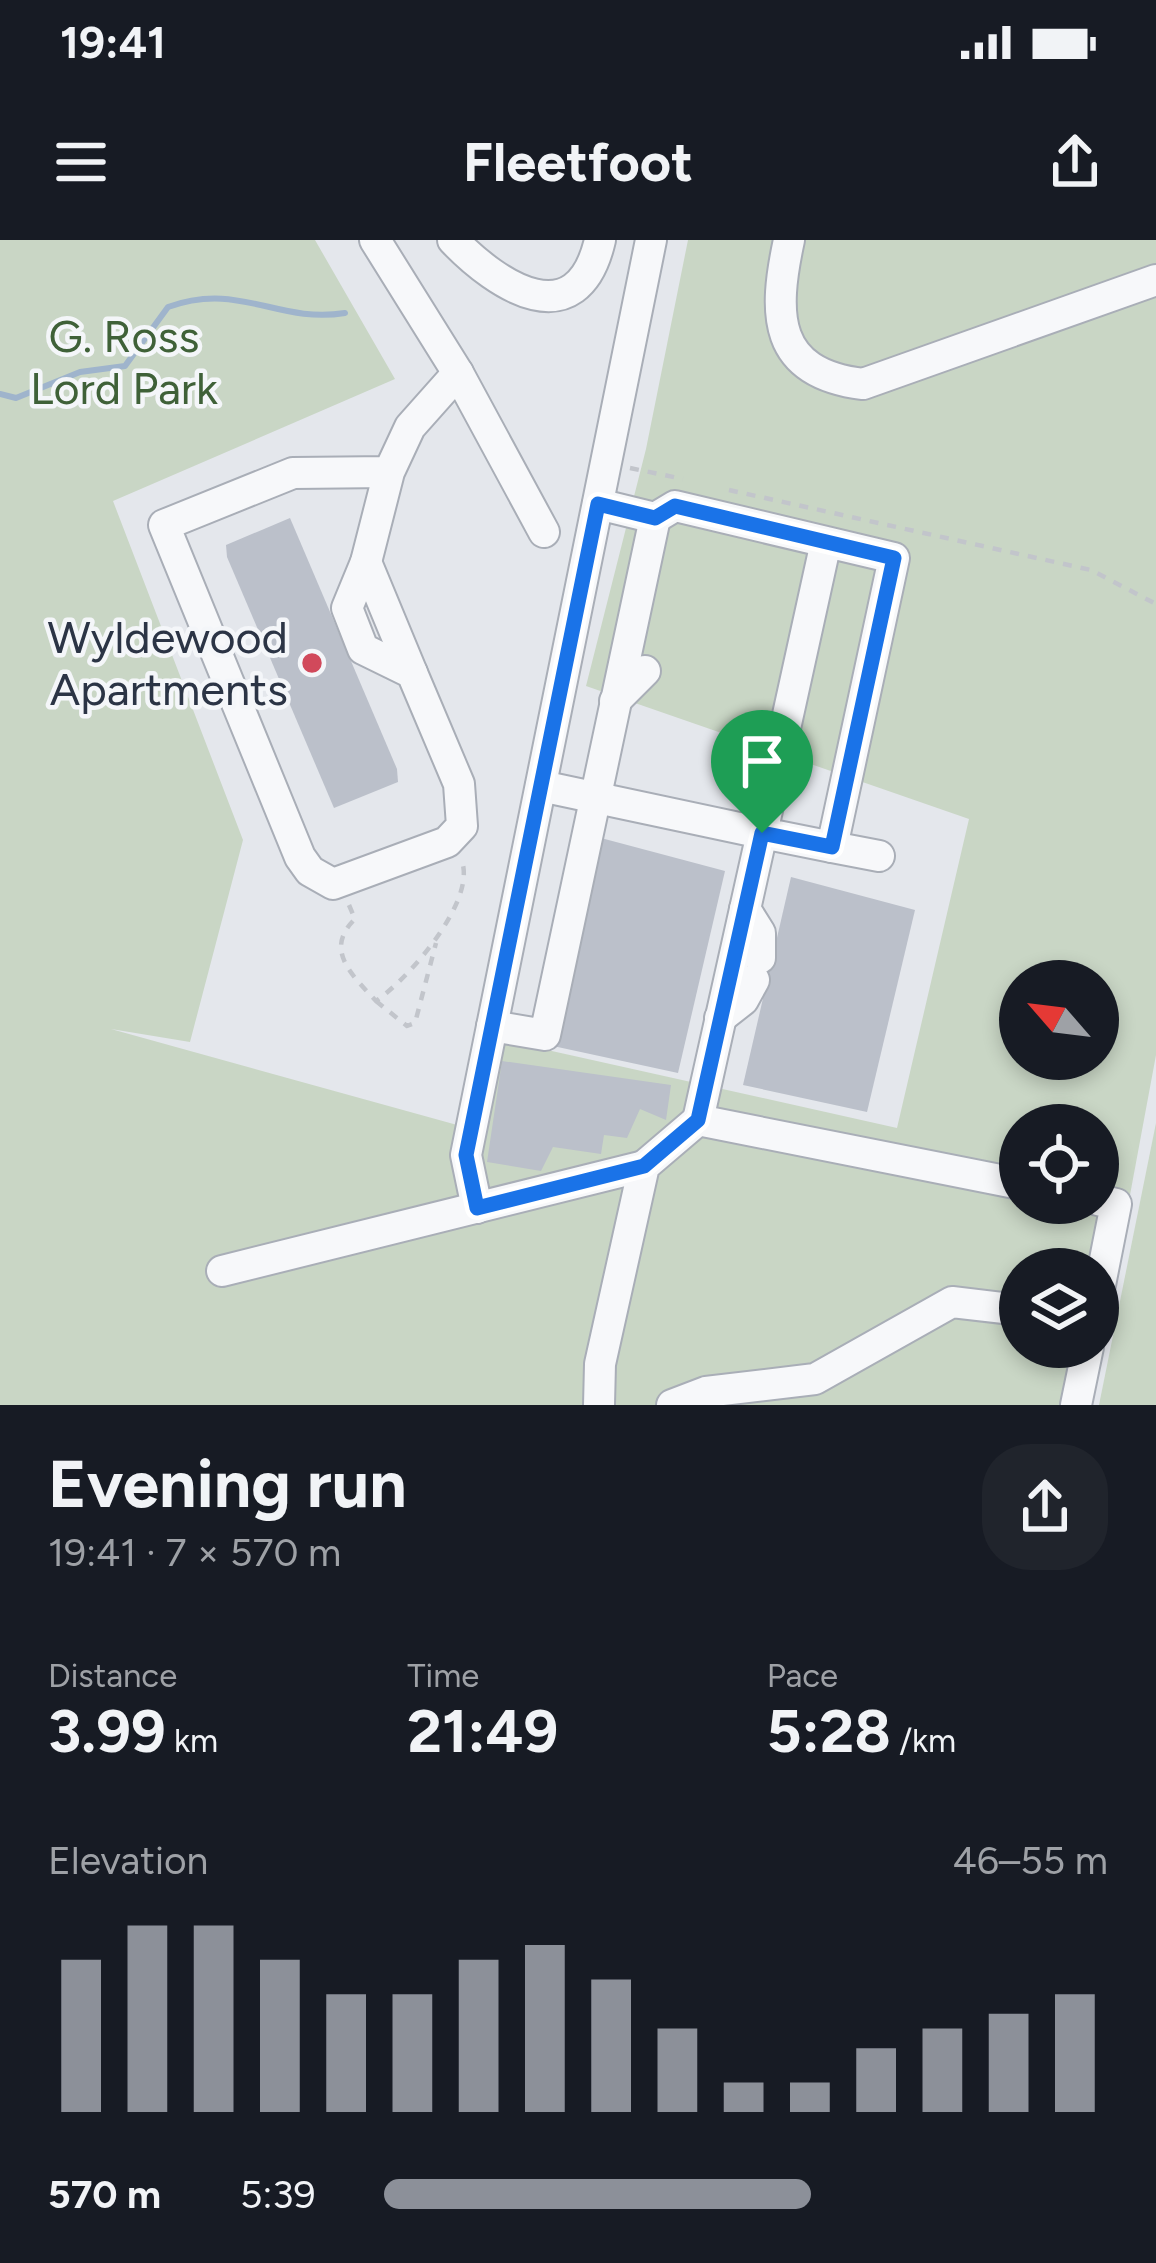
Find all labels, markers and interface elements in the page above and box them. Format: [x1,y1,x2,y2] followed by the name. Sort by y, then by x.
[60,15,166,69] text: 19:41
[48,129,114,195] icon: menu
[1042,129,1108,195] icon: share
[463,130,693,195] text: Fleetfoot
[30,309,218,415] park label: G. Ross Lord Park
[48,610,288,716] place label: Wyldewood Apartments
[299,650,325,676] marker: Wyldewood Apartments
[711,710,813,833] pin
[729,728,795,794] icon: arrive
[999,960,1119,1080] north arrow
[999,960,1119,1368] map controls
[999,1104,1119,1224] button: locate
[999,1248,1119,1368] button: layers
[48,1444,407,1524] text: Evening run
[982,1444,1108,1570] button: share
[48,1529,341,1576] text: 19:41 · 7 × 570 m
[48,1656,177,1695] text: Distance
[407,1656,479,1695] text: Time
[767,1656,838,1695] text: Pace
[48,1695,166,1767] text: 3.99
[407,1695,558,1767] text: 21:49
[767,1695,891,1767] text: 5:28
[166,1721,218,1760] text: km
[891,1721,956,1760] text: /km
[48,1837,208,1884] text: Elevation
[953,1837,1108,1884] text: 46–55 m
[48,2171,161,2218] text: 570 m
[240,2171,316,2218] text: 5:39

